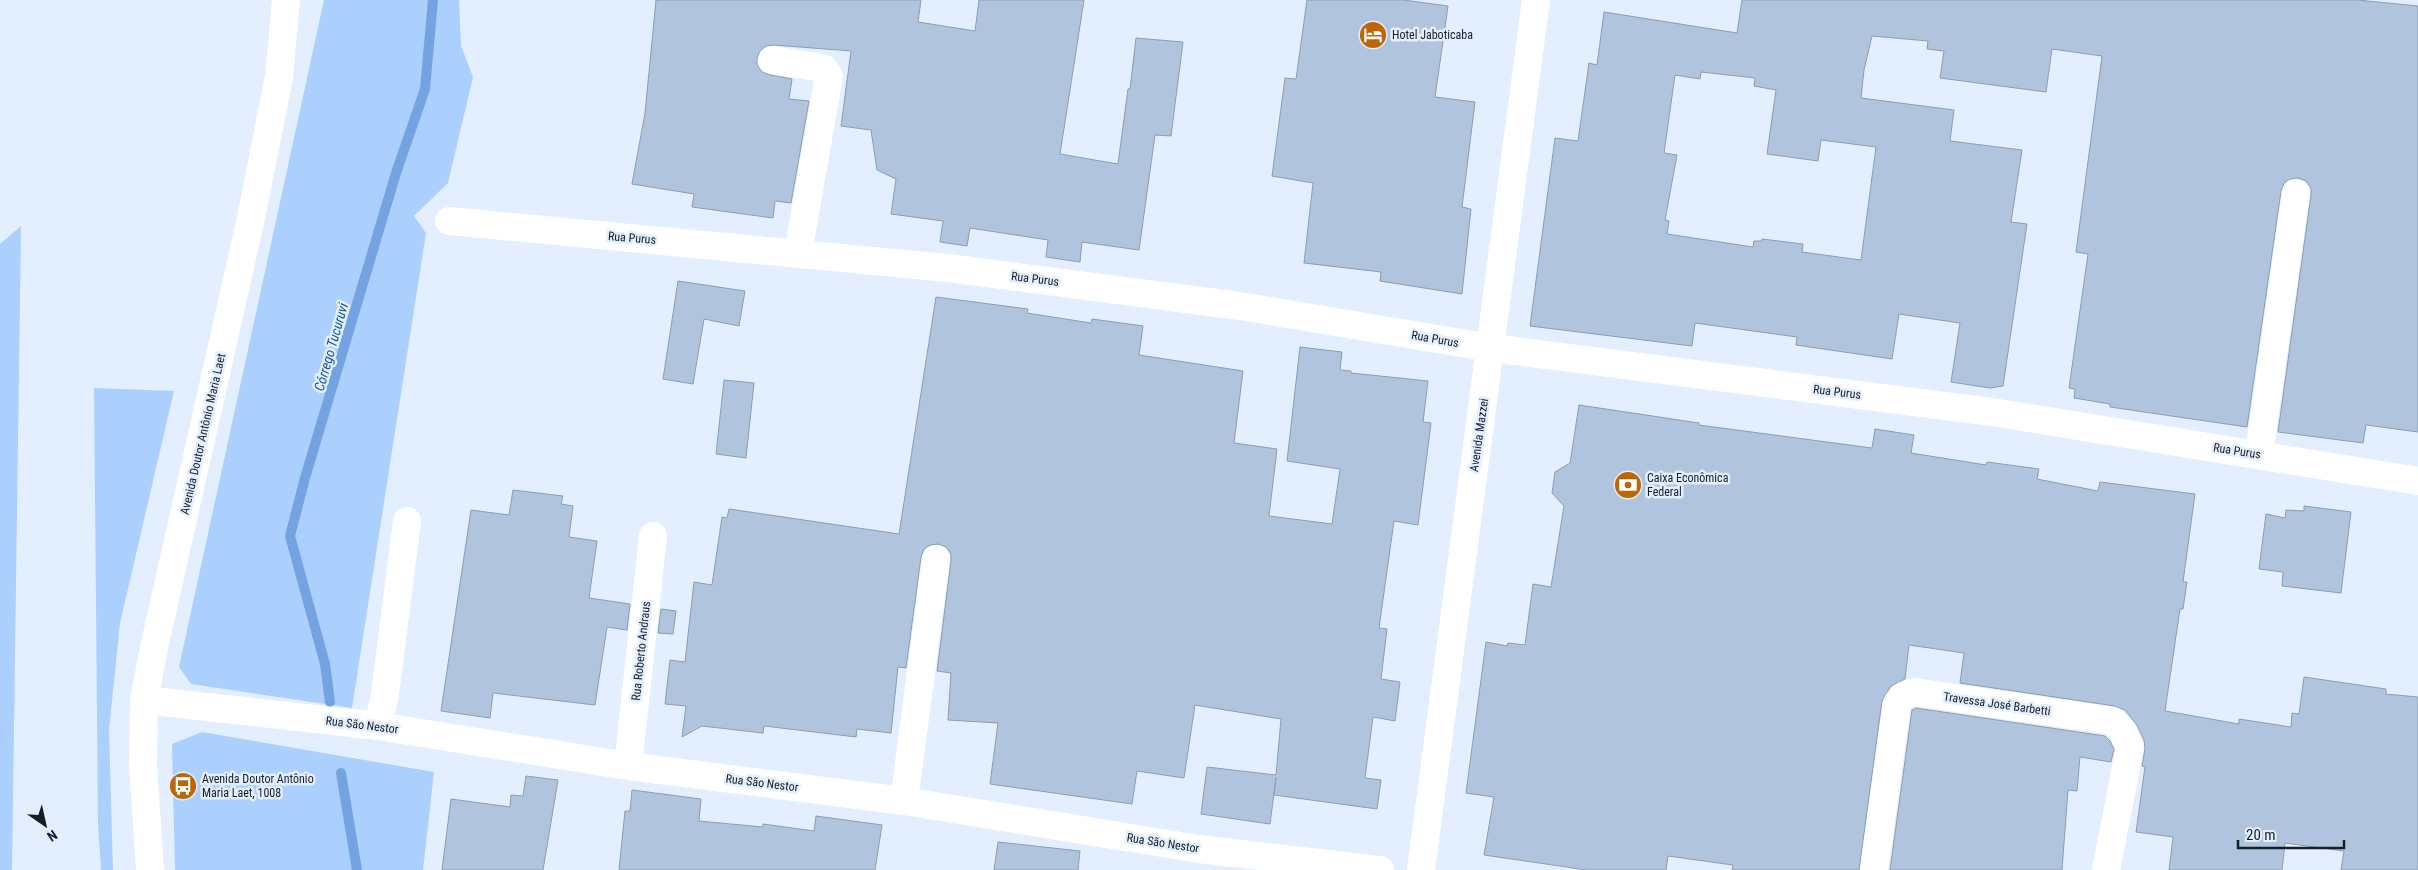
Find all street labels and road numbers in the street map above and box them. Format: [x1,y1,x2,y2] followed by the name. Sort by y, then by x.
[607,229,657,247] street label: Rua Purus
[1010,269,1060,289] street label: Rua Purus
[1410,328,1460,350] street label: Rua Purus
[178,352,228,516] street label: Avenida Doutor Antônio Maria Laet
[1812,382,1862,402] street label: Rua Purus
[1467,397,1491,473] street label: Avenida Mazzei
[2212,440,2262,462] street label: Rua Purus
[629,601,653,701] street label: Rua Roberto Andraus
[1943,690,2051,718] street label: Travessa José Barbetti
[325,714,399,736] street label: Rua São Nestor
[725,772,799,794] street label: Rua São Nestor
[1126,830,1201,856] street label: Rua São Nestor

